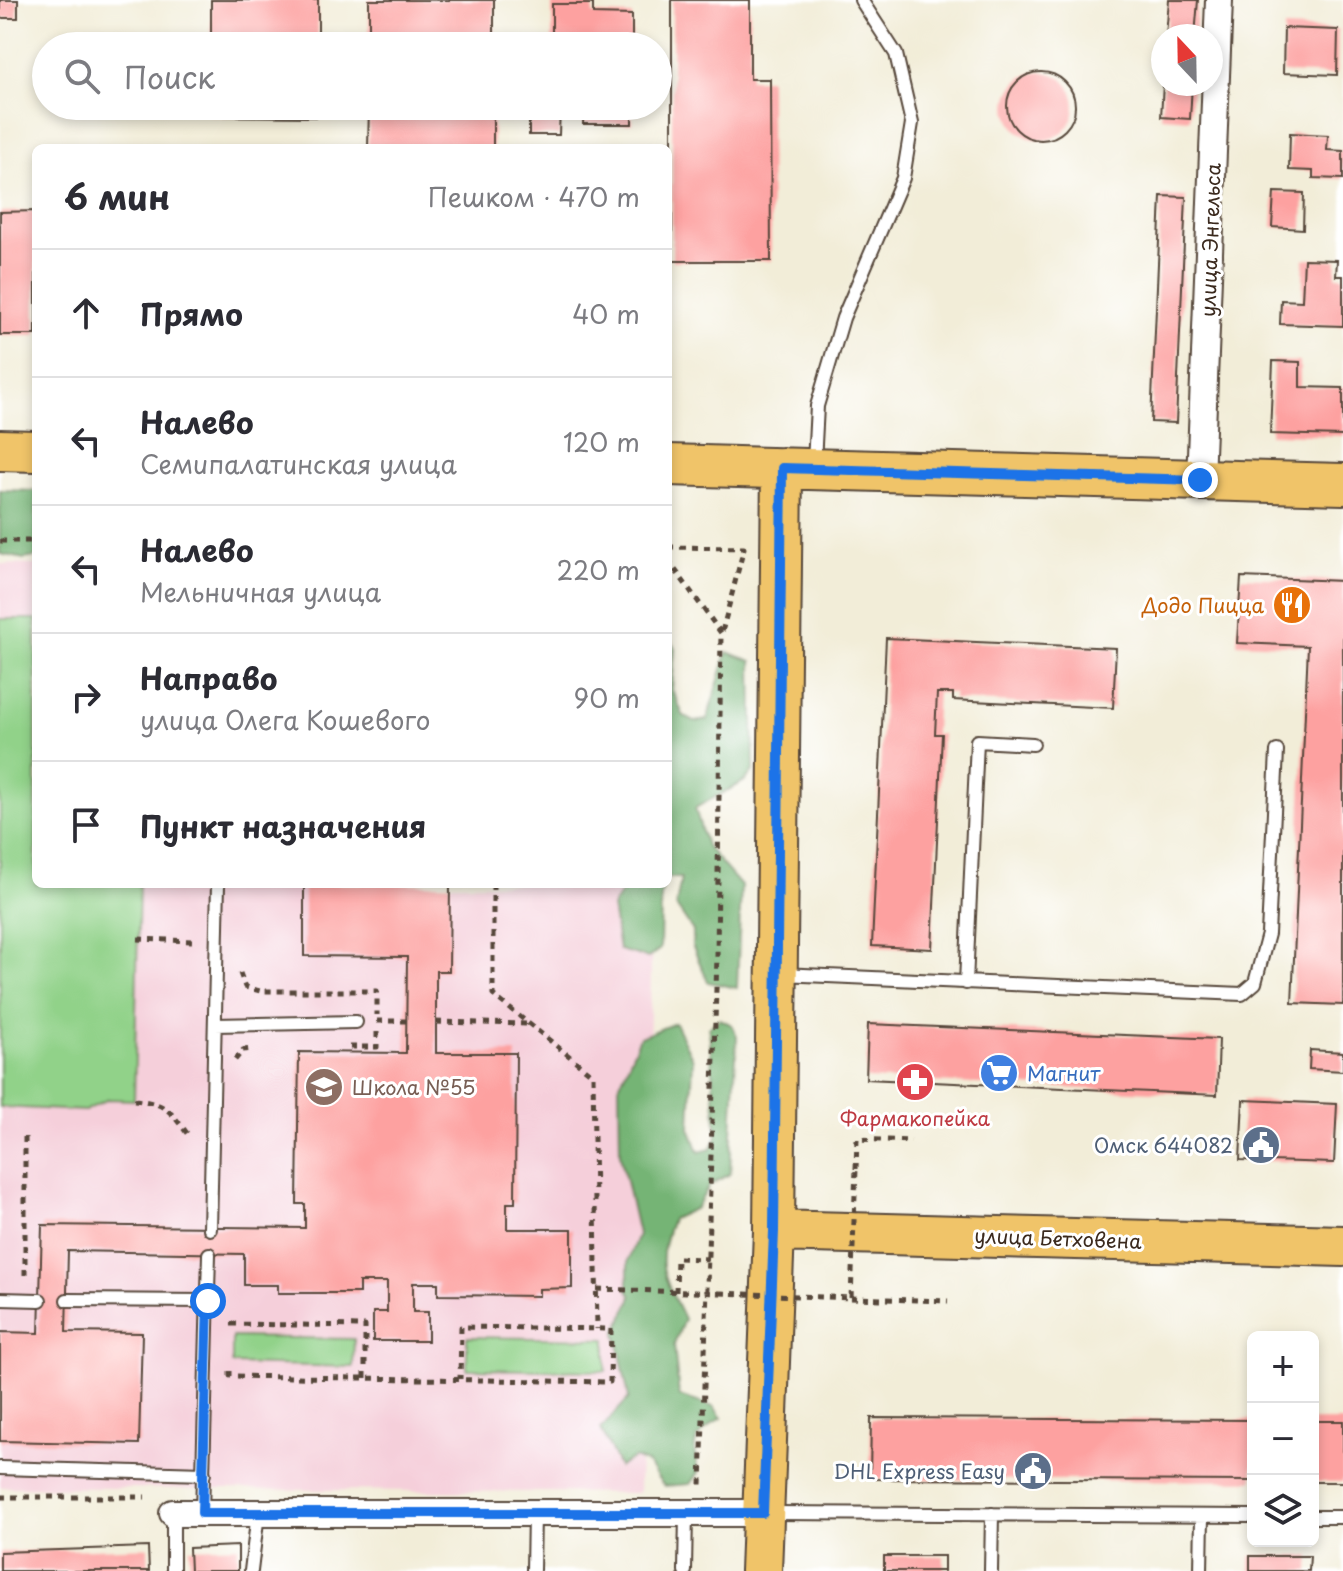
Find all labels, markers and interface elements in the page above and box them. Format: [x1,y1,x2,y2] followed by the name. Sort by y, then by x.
[1151,24,1223,96] north arrow
[32,32,672,120] search box
[60,54,104,98] icon: search
[124,54,215,99] text: Поиск
[1192,162,1228,318] street label: улица Энгельса
[64,170,170,222] text: 6 мин
[428,177,640,216] text: Пешком · 470 m
[64,291,108,335] icon: ahead
[140,291,243,336] text: Прямо
[572,294,640,333] text: 40 m
[140,399,254,444] text: Налево
[64,419,108,463] icon: left
[563,422,640,461] text: 120 m
[140,444,457,483] text: Семипалатинская улица
[1182,462,1218,498] route end
[140,527,254,572] text: Налево
[64,547,108,591] icon: left
[556,550,640,589] text: 220 m
[140,572,381,611] text: Мельничная улица
[1271,584,1313,626] restaurant icon: Додо Пицца
[1141,590,1264,620] place label: Додо Пицца
[140,655,278,700] text: Направо
[64,675,108,719] icon: right
[573,678,640,717] text: 90 m
[140,700,430,739] text: улица Олега Кошевого
[64,803,108,847] icon: arrive
[140,803,426,848] text: Пункт назначения
[978,1052,1020,1094] supermarket icon: Магнит
[1027,1058,1101,1088] place label: Магнит
[894,1061,936,1103] pharmacy icon: Фармакопейка
[303,1066,345,1108] school or university icon: Школа №55
[352,1072,475,1102] place label: Школа №55
[840,1103,991,1133] place label: Фармакопейка
[1240,1124,1282,1166] public building icon: Омск 644082
[1094,1130,1233,1160] place label: Омск 644082
[974,1220,1143,1256] street label: улица Бетховена
[190,1283,226,1319] route start
[1247,1331,1319,1547] map controls
[1247,1331,1319,1403] button: +
[1247,1403,1319,1475] button: −
[1012,1450,1054,1492] public building icon: DHL Express Easy
[833,1456,1005,1486] place label: DHL Express Easy
[1247,1475,1319,1547] button: layers

